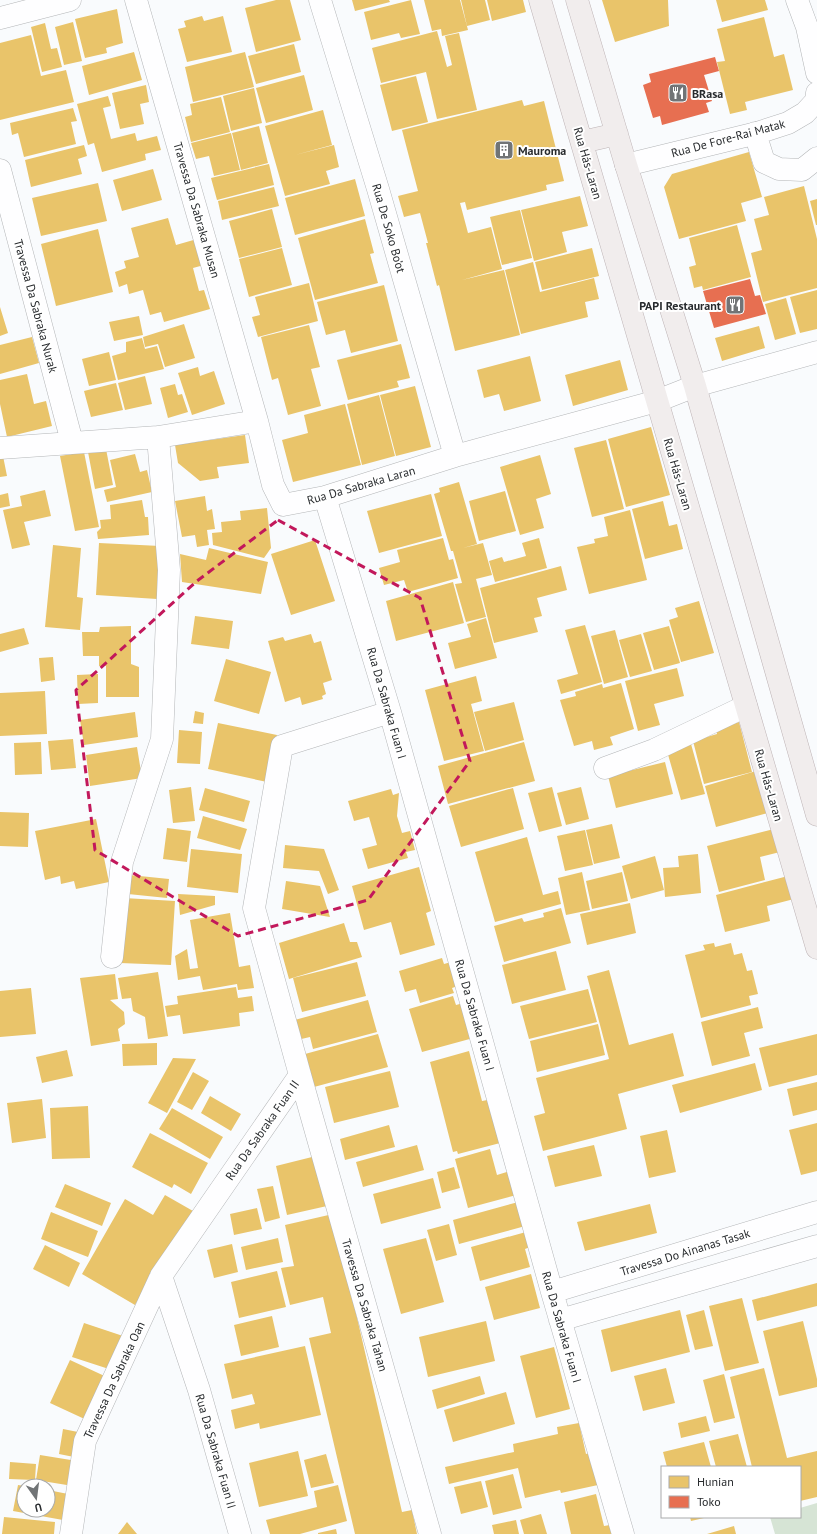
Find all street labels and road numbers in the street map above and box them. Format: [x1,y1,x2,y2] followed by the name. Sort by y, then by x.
[669,115,787,160] street label: Rua De Fore-Rai Matak
[571,125,605,201] street label: Rua Hás-Laran
[170,140,224,280] street label: Travessa Da Sabraka Musan
[369,182,409,274] street label: Rua De Soko Bo’ot
[11,238,61,375] street label: Travessa Da Sabraka Nurak
[661,436,695,512] street label: Rua Hás-Laran
[305,462,417,508] street label: Rua Da Sabraka Laran
[364,646,410,760] street label: Rua Da Sabraka Fuan I
[752,747,786,823] street label: Rua Hás-Laran
[452,958,498,1072] street label: Rua Da Sabraka Fuan I
[222,1077,302,1183] street label: Rua Da Sabraka Fuan II
[618,1225,752,1279] street label: Travessa Do Ainanas Tasak
[339,1237,391,1373] street label: Travessa Da Sabraka Tahan
[539,1270,585,1384] street label: Rua Da Sabraka Fuan I
[80,1319,148,1441] street label: Travessa Da Sabraka Oan
[192,1392,240,1510] street label: Rua Da Sabraka Fuan II

